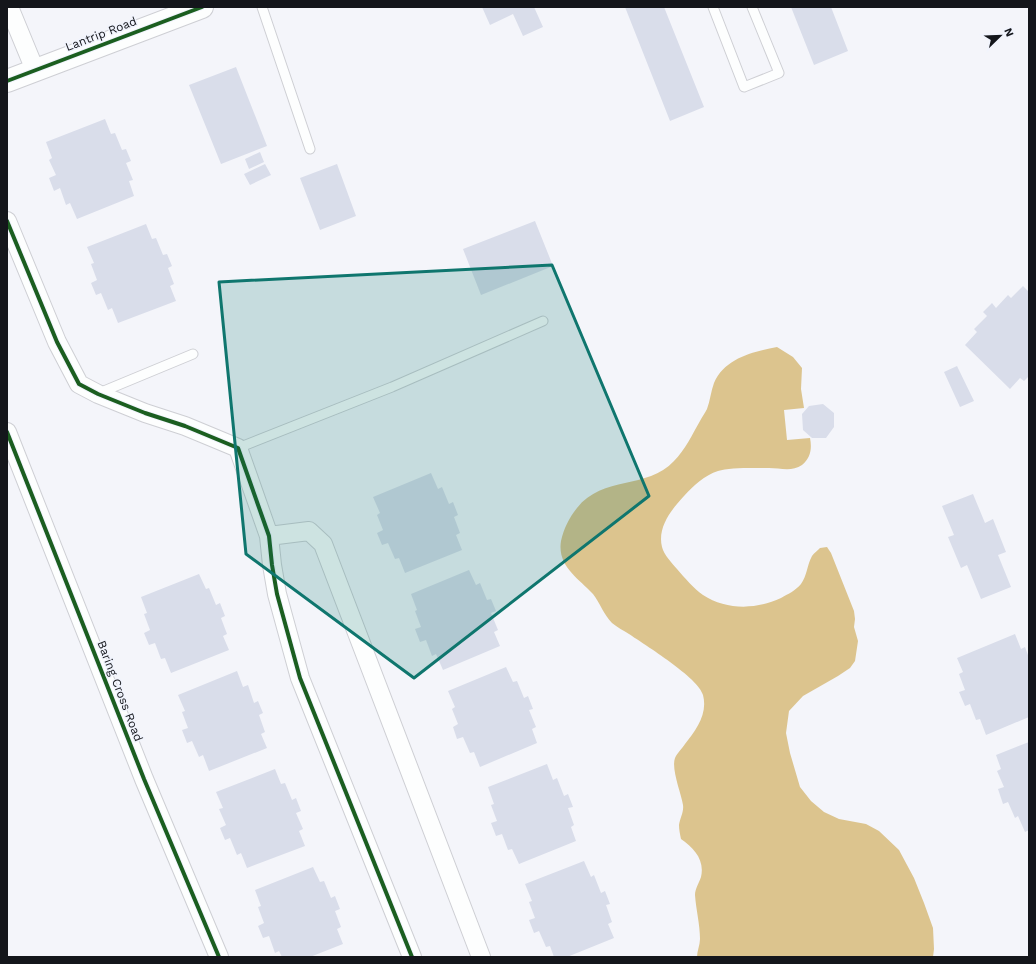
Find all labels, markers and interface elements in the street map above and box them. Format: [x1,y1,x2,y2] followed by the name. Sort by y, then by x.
[63,14,139,54] street label: Lantrip Road
[980,16,1020,56] north arrow
[1001,26,1016,39] text: N
[94,639,146,743] street label: Baring Cross Road

